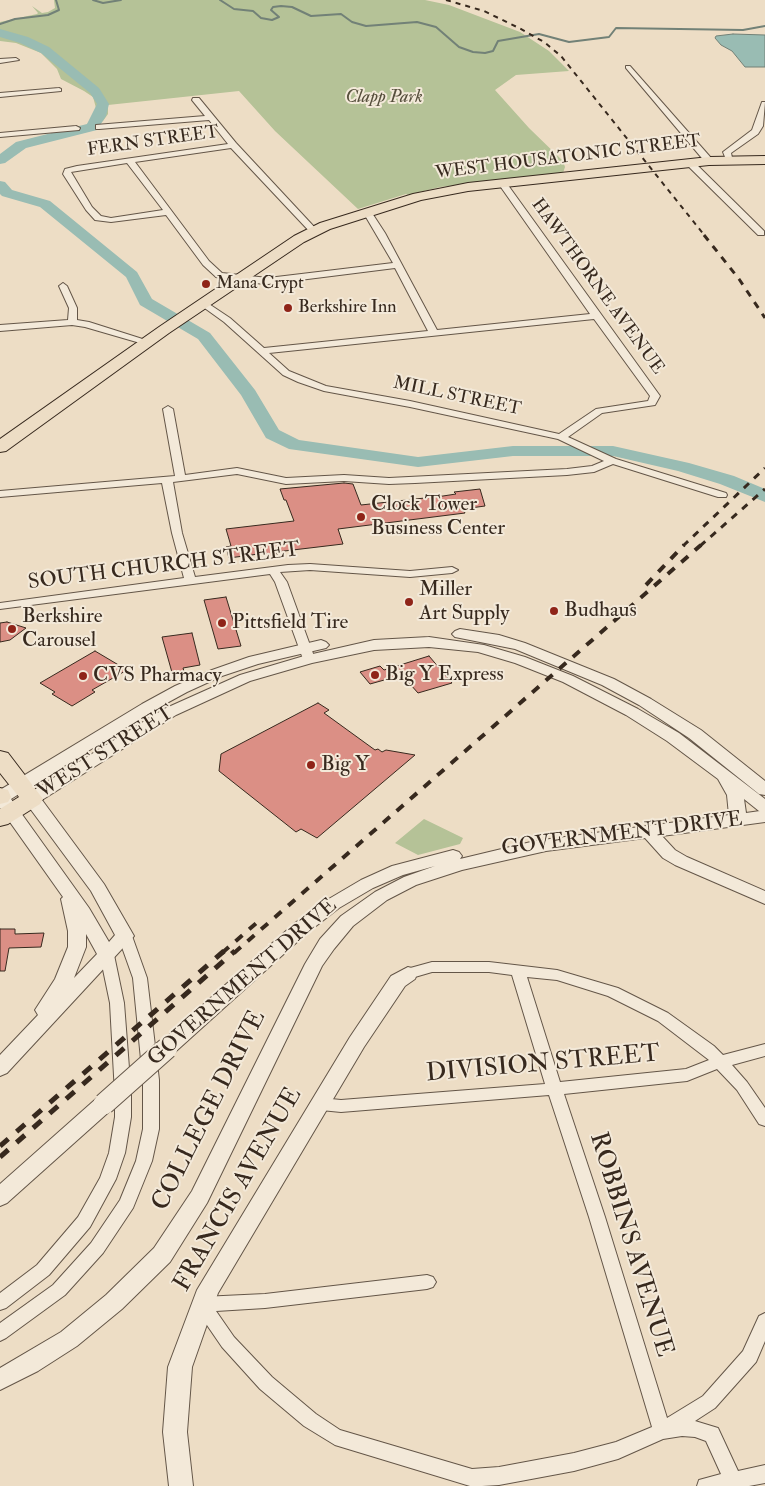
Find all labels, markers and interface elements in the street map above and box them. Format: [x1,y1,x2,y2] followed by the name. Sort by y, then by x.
[345,87,423,109] park label: Clapp Park
[86,122,220,162] street label: FERN STREET
[434,131,702,185] street label: WEST HOUSATONIC STREET
[526,195,668,379] street label: HAWTHORNE AVENUE
[216,273,304,295] place label: Mana Crypt
[200,278,212,290] marker: Mana Crypt
[298,297,397,319] place label: Berkshire Inn
[282,302,294,314] marker: Berkshire Inn
[391,373,523,421] street label: MILL STREET
[371,492,505,542] place label: Clock Tower Business Center
[355,511,367,523] marker: Clock Tower Business Center
[27,538,301,596] street label: SOUTH CHURCH STREET
[419,577,509,627] place label: Miller Art Supply
[403,596,415,608] marker: Miller Art Supply
[564,598,637,624] place label: Budhaus
[22,604,102,654] place label: Berkshire Carousel
[548,605,560,617] marker: Budhaus
[232,610,348,636] place label: Pittsfield Tire
[216,617,228,629] marker: Pittsfield Tire
[6,623,18,635] marker: Berkshire Carousel
[385,662,504,688] place label: Big Y Express
[93,663,222,689] place label: CVS Pharmacy
[369,669,381,681] marker: Big Y Express
[77,670,89,682] marker: CVS Pharmacy
[33,701,179,805] street label: WEST STREET
[321,752,369,778] place label: Big Y
[305,759,317,771] marker: Big Y
[500,808,744,862] street label: GOVERNMENT DRIVE
[143,894,343,1072] street label: GOVERNMENT DRIVE
[147,1006,273,1216] street label: COLLEGE DRIVE
[425,1040,661,1090] street label: DIVISION STREET
[168,1083,310,1297] street label: FRANCIS AVENUE
[582,1129,678,1361] street label: ROBBINS AVENUE

